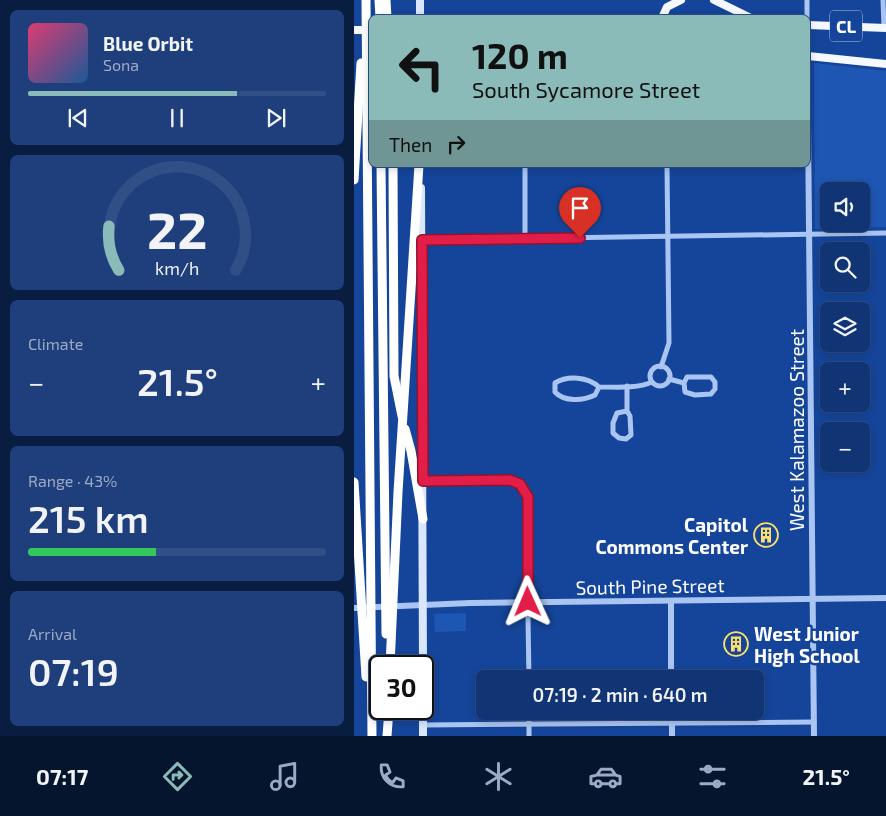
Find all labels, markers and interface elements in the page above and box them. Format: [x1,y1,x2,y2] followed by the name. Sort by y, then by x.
[830,10,862,42] road number: CL
[103,32,193,55] text: Blue Orbit
[472,34,568,76] text: 120 m
[389,35,454,100] icon: left
[103,55,139,74] text: Sona
[472,76,700,102] text: South Sycamore Street
[64,104,92,132] icon: previous
[163,104,191,132] icon: pause
[262,104,290,132] icon: next
[442,130,470,158] icon: right
[389,133,432,156] text: Then
[820,182,870,472] map controls
[820,182,870,232] button: sound
[559,187,601,238] pin
[566,194,594,222] icon: arrive
[147,197,207,259] text: 22
[820,242,870,292] button: search
[155,257,199,279] text: km/h
[820,302,870,352] button: layers
[785,329,808,531] street label: West Kalamazoo Street
[28,334,83,353] text: Climate
[137,358,218,404] text: 21.5°
[820,362,870,412] button: +
[28,365,44,399] text: −
[311,365,326,399] text: +
[820,422,870,472] button: −
[28,471,117,490] text: Range · 43%
[28,495,149,541] text: 215 km
[595,513,749,558] place label: Capitol Commons Center
[753,522,779,548] building icon: Capitol Commons Center
[575,573,725,599] street label: South Pine Street
[501,575,553,627] position arrow
[754,622,861,667] place label: West Junior High School
[28,624,77,643] text: Arrival
[723,631,749,657] building icon: West Junior High School
[28,648,119,694] text: 07:19
[369,655,434,720] speed limit sign: 30
[533,683,707,706] text: 07:19 · 2 min · 640 m
[160,759,195,794] icon: directions
[267,759,302,794] icon: music
[374,759,409,794] icon: phone
[481,759,516,794] icon: climate
[588,759,623,794] icon: car
[695,759,730,794] icon: filters
[36,763,88,789] text: 07:17
[803,763,850,789] text: 21.5°

